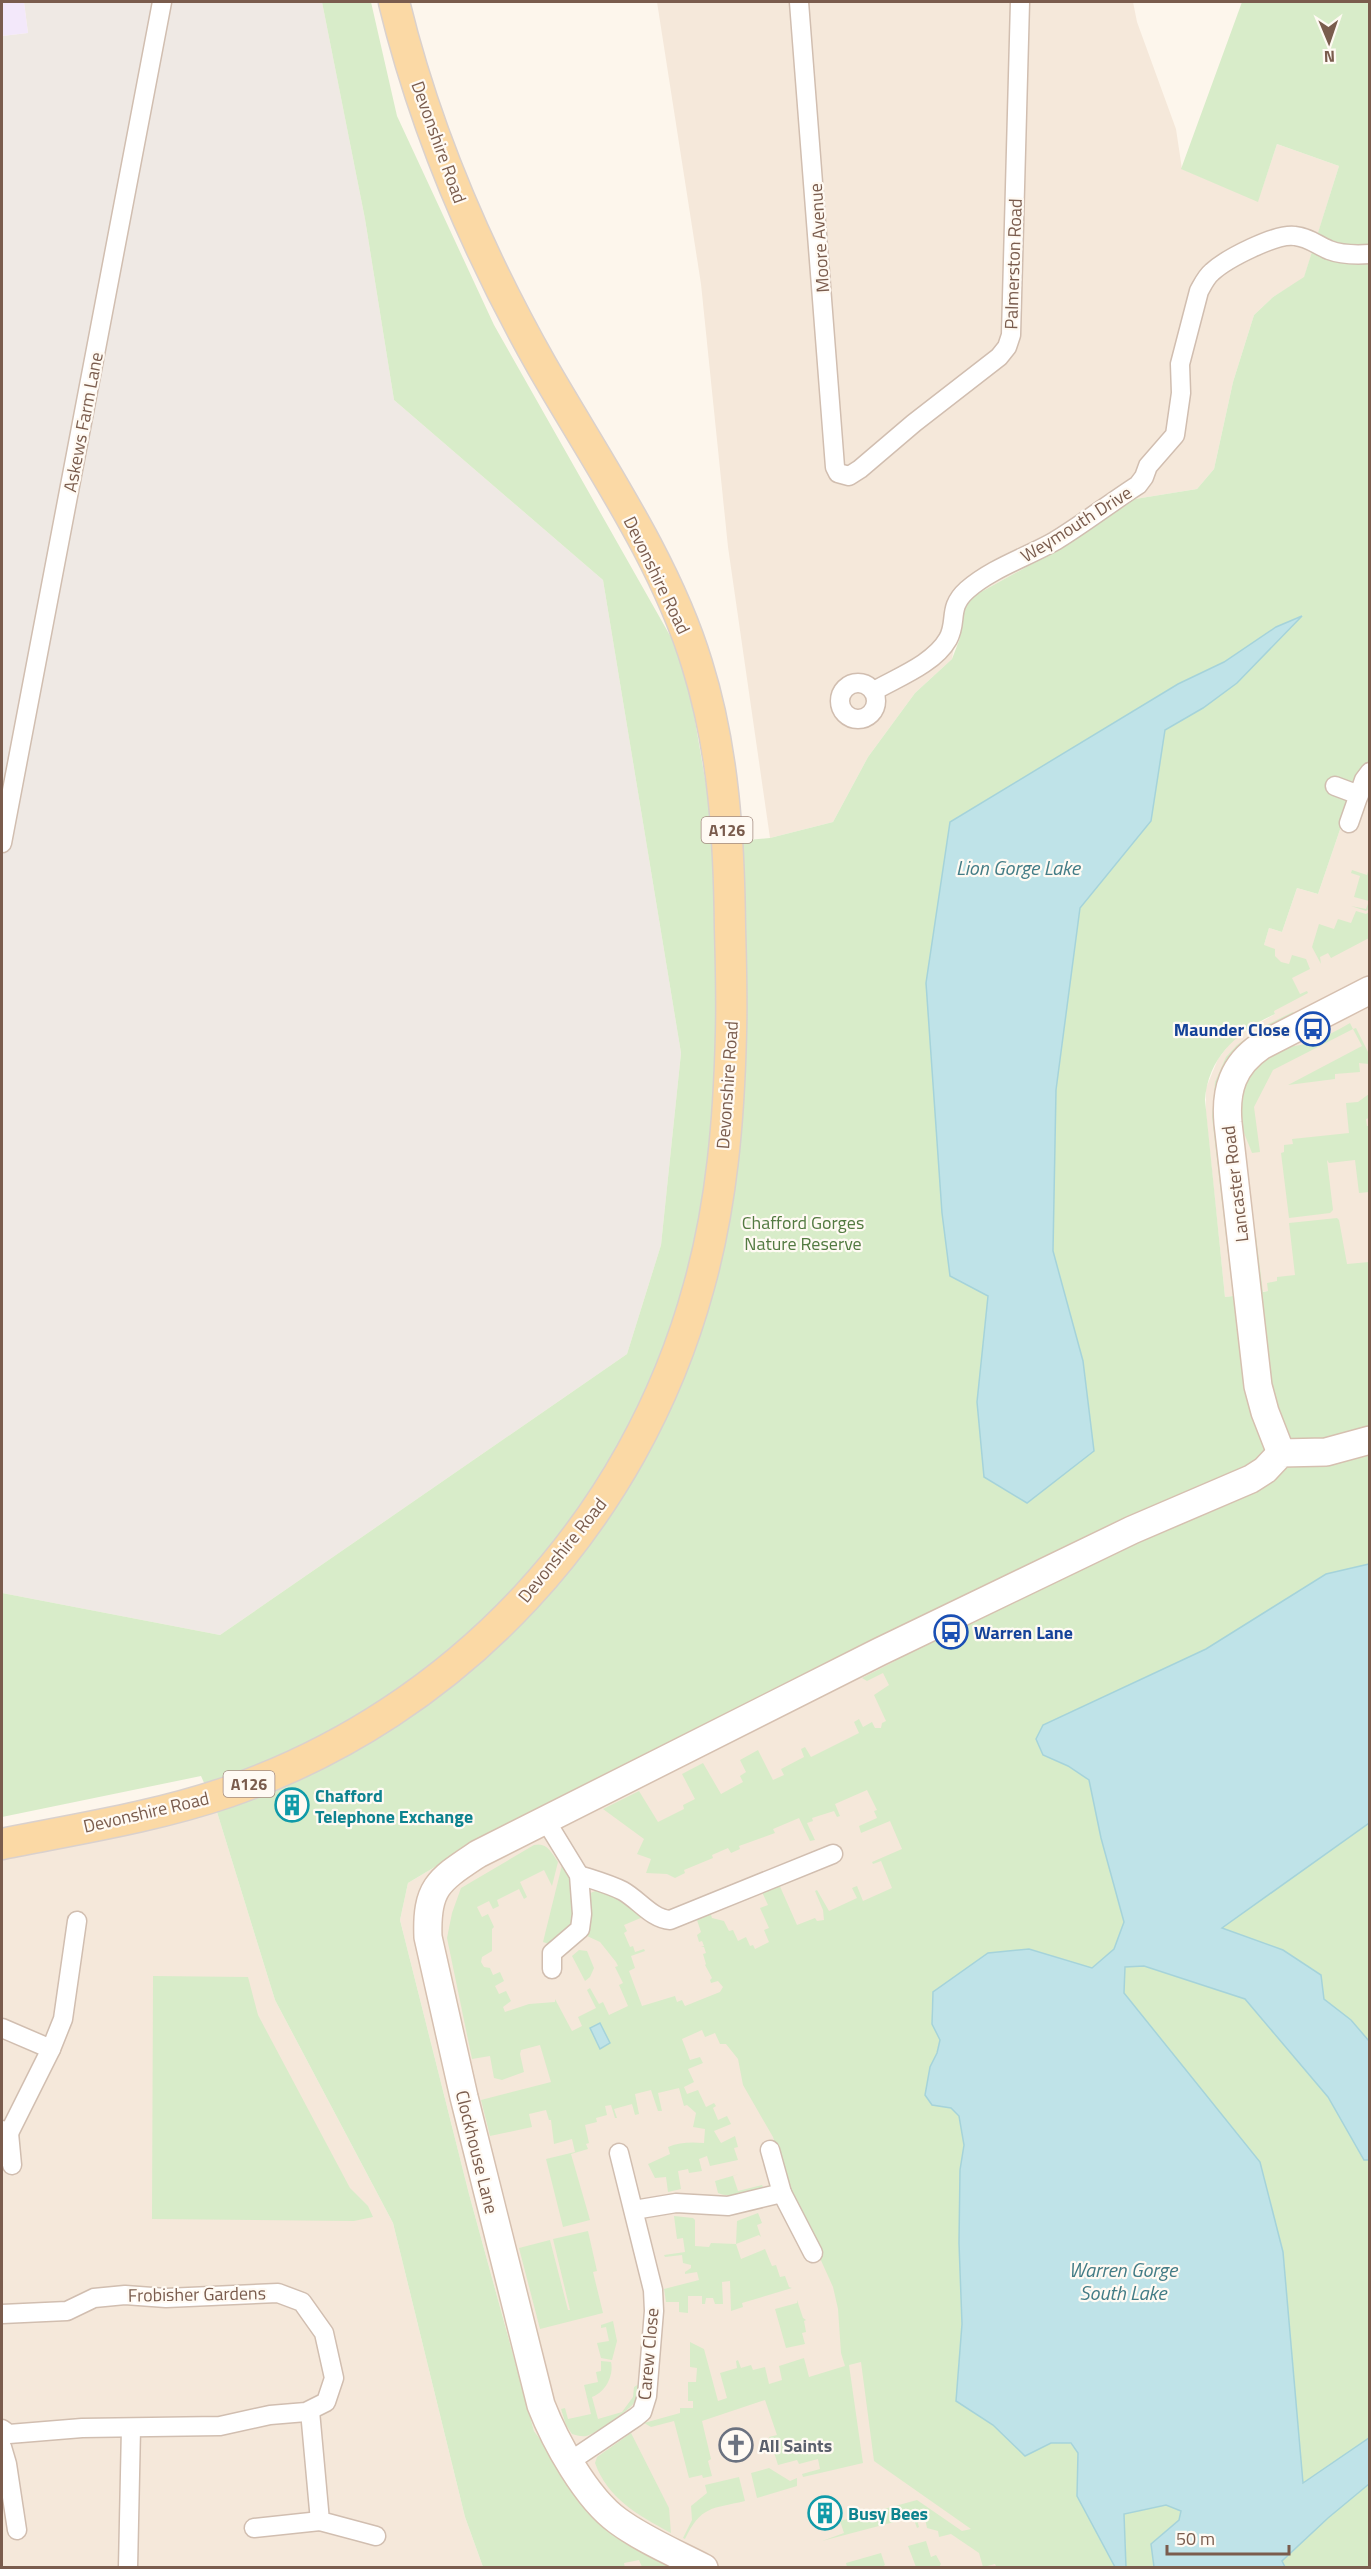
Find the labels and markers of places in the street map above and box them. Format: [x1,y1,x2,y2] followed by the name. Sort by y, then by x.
[1295,1011,1331,1047] bus stop icon: Maunder Close
[1174,1016,1290,1043] place label: Maunder Close
[933,1614,969,1650] bus stop icon: Warren Lane
[974,1619,1073,1646] place label: Warren Lane
[315,1782,473,1830] place label: Chafford Telephone Exchange
[274,1787,310,1823] building icon: Chafford Telephone Exchange
[718,2427,754,2463] church icon: All Saints
[759,2432,832,2459] place label: All Saints
[807,2495,843,2531] building icon: Busy Bees
[848,2500,928,2527] place label: Busy Bees

